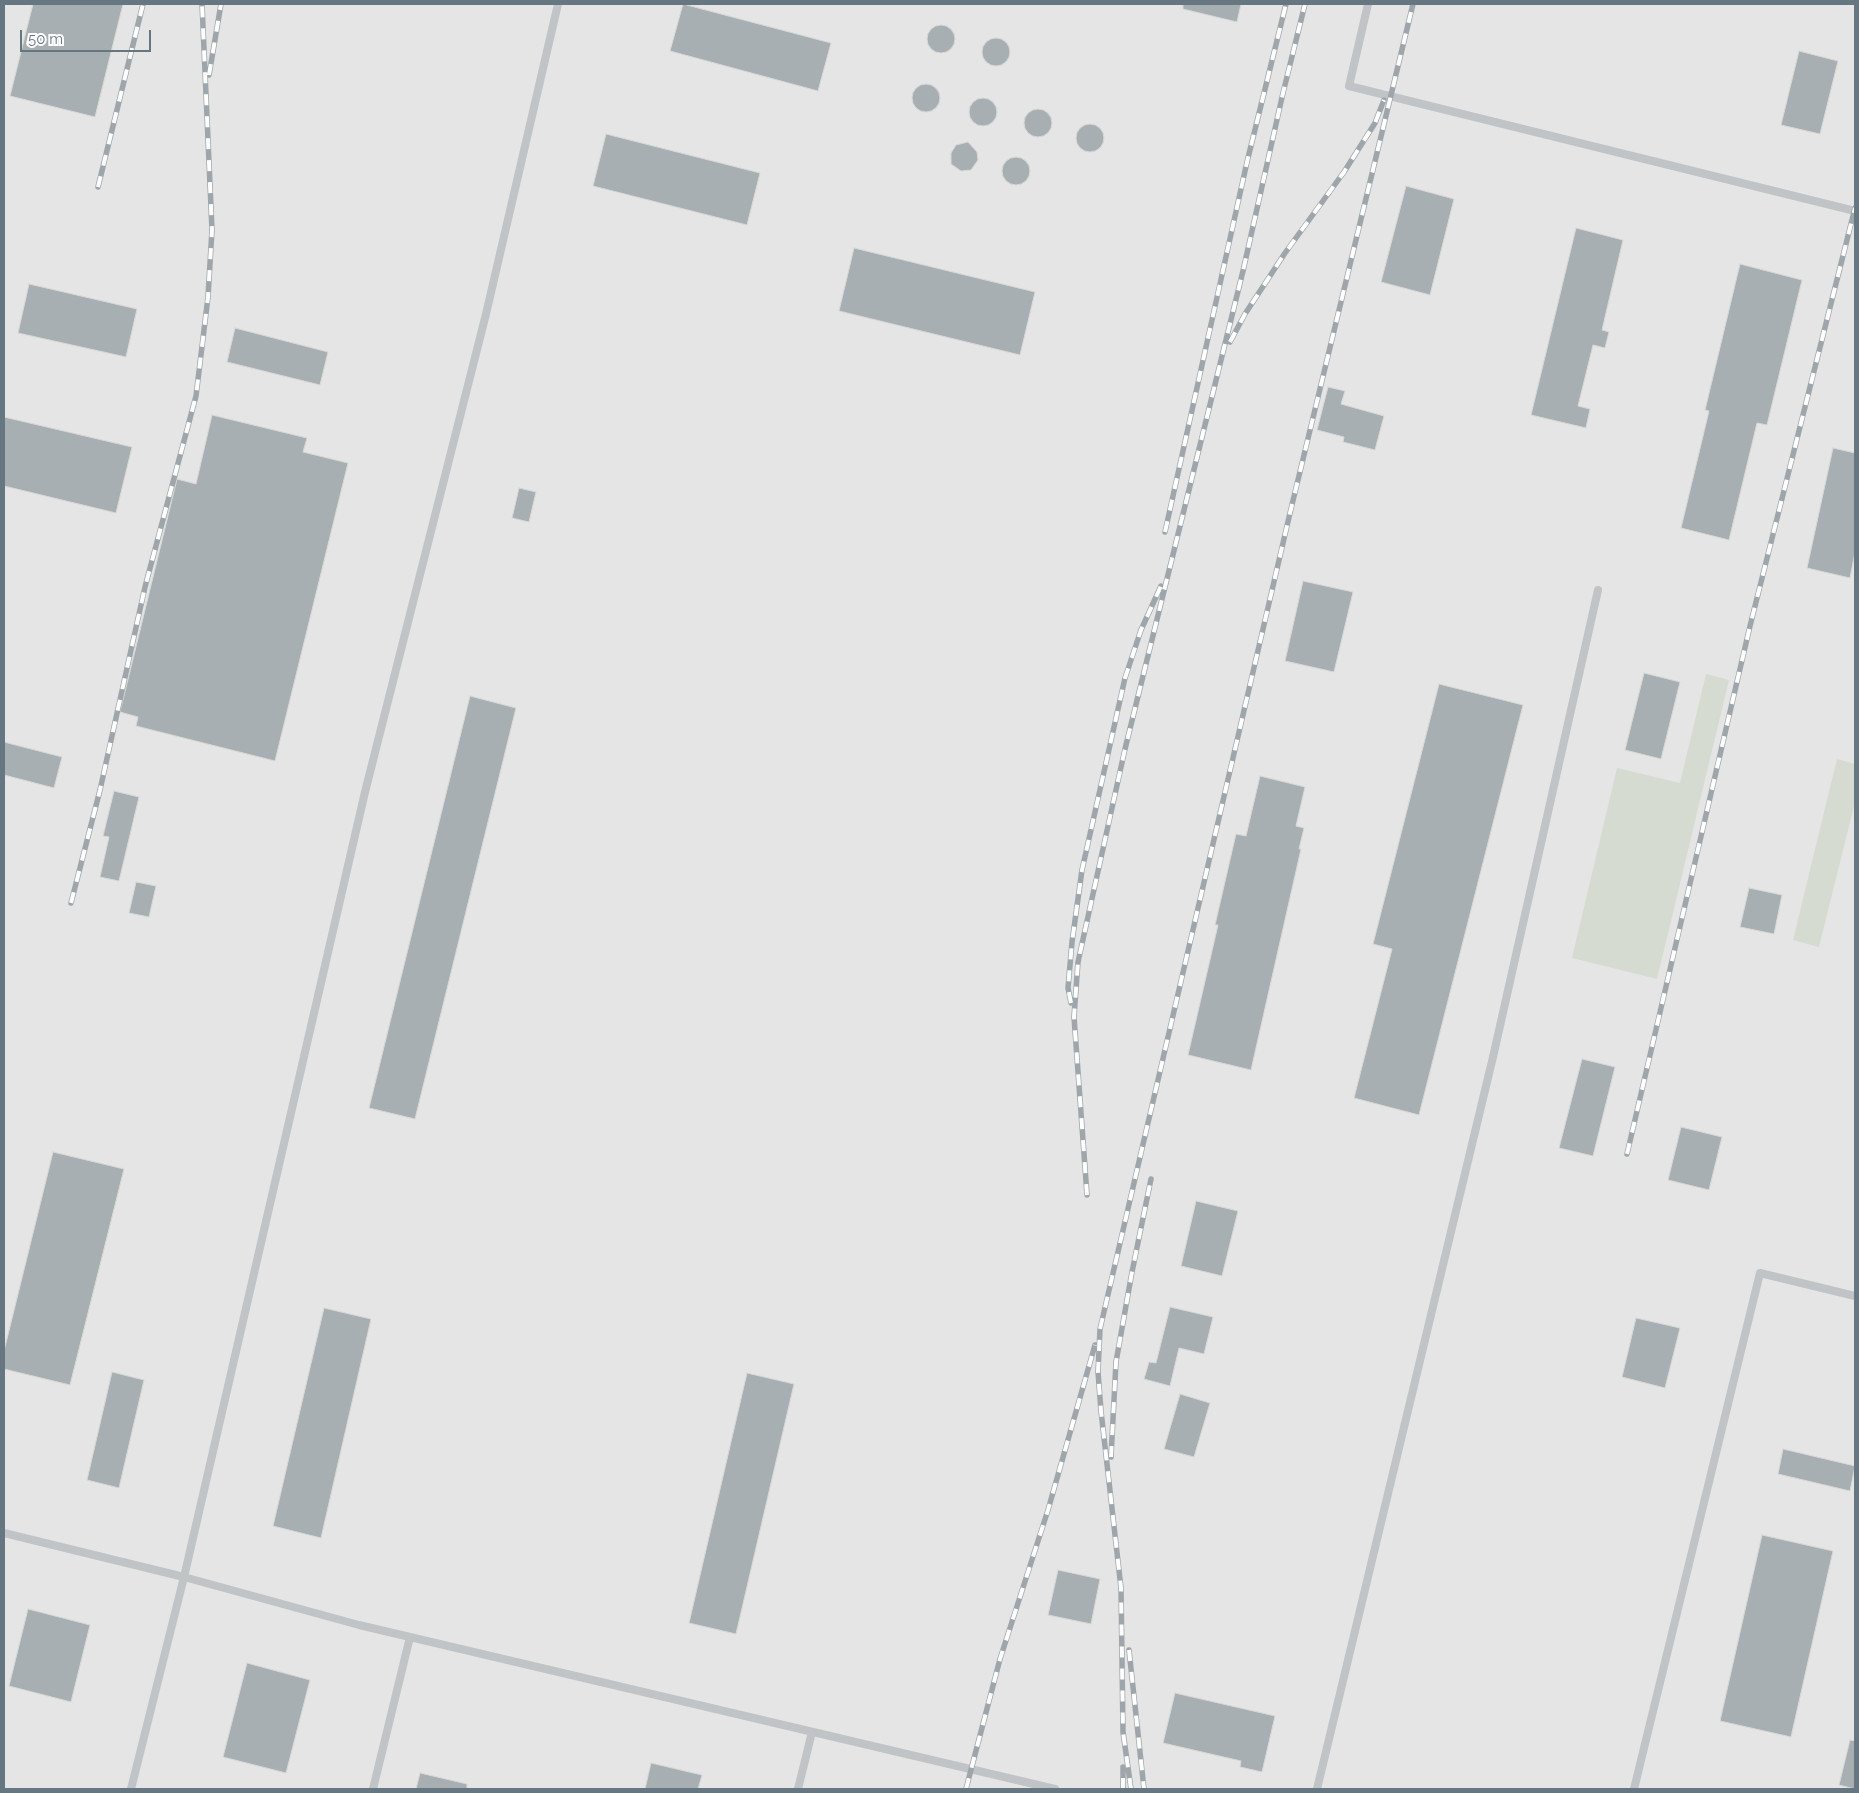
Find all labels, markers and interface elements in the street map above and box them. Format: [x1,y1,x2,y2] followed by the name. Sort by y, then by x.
[22,20,154,52] scale bar
[28,30,63,48] text: 50 m

